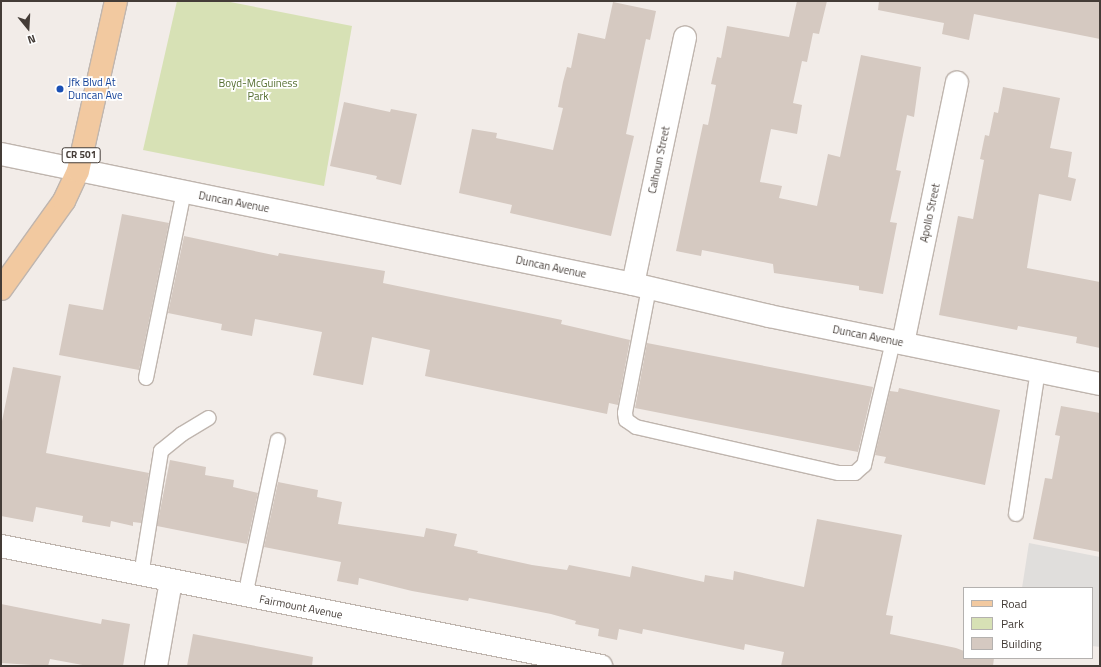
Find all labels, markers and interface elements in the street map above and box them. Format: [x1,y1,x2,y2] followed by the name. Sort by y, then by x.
[8,8,48,48] north arrow
[26,31,38,48] text: N
[68,76,123,102] place label: Jfk Blvd At Duncan Ave
[218,77,298,103] park label: Boyd-McGuiness Park
[55,84,65,94] marker: Jfk Blvd At Duncan Ave
[645,125,673,195] street label: Calhoun Street
[61,147,101,163] road number: CR 501
[917,182,943,244] street label: Apollo Street
[197,189,271,215] street label: Duncan Avenue
[514,253,588,281] street label: Duncan Avenue
[831,323,905,349] street label: Duncan Avenue
[963,587,1093,659] legend
[258,592,344,622] street label: Fairmount Avenue
[1001,594,1027,613] text: Road
[1001,614,1024,633] text: Park
[1001,634,1042,653] text: Building

